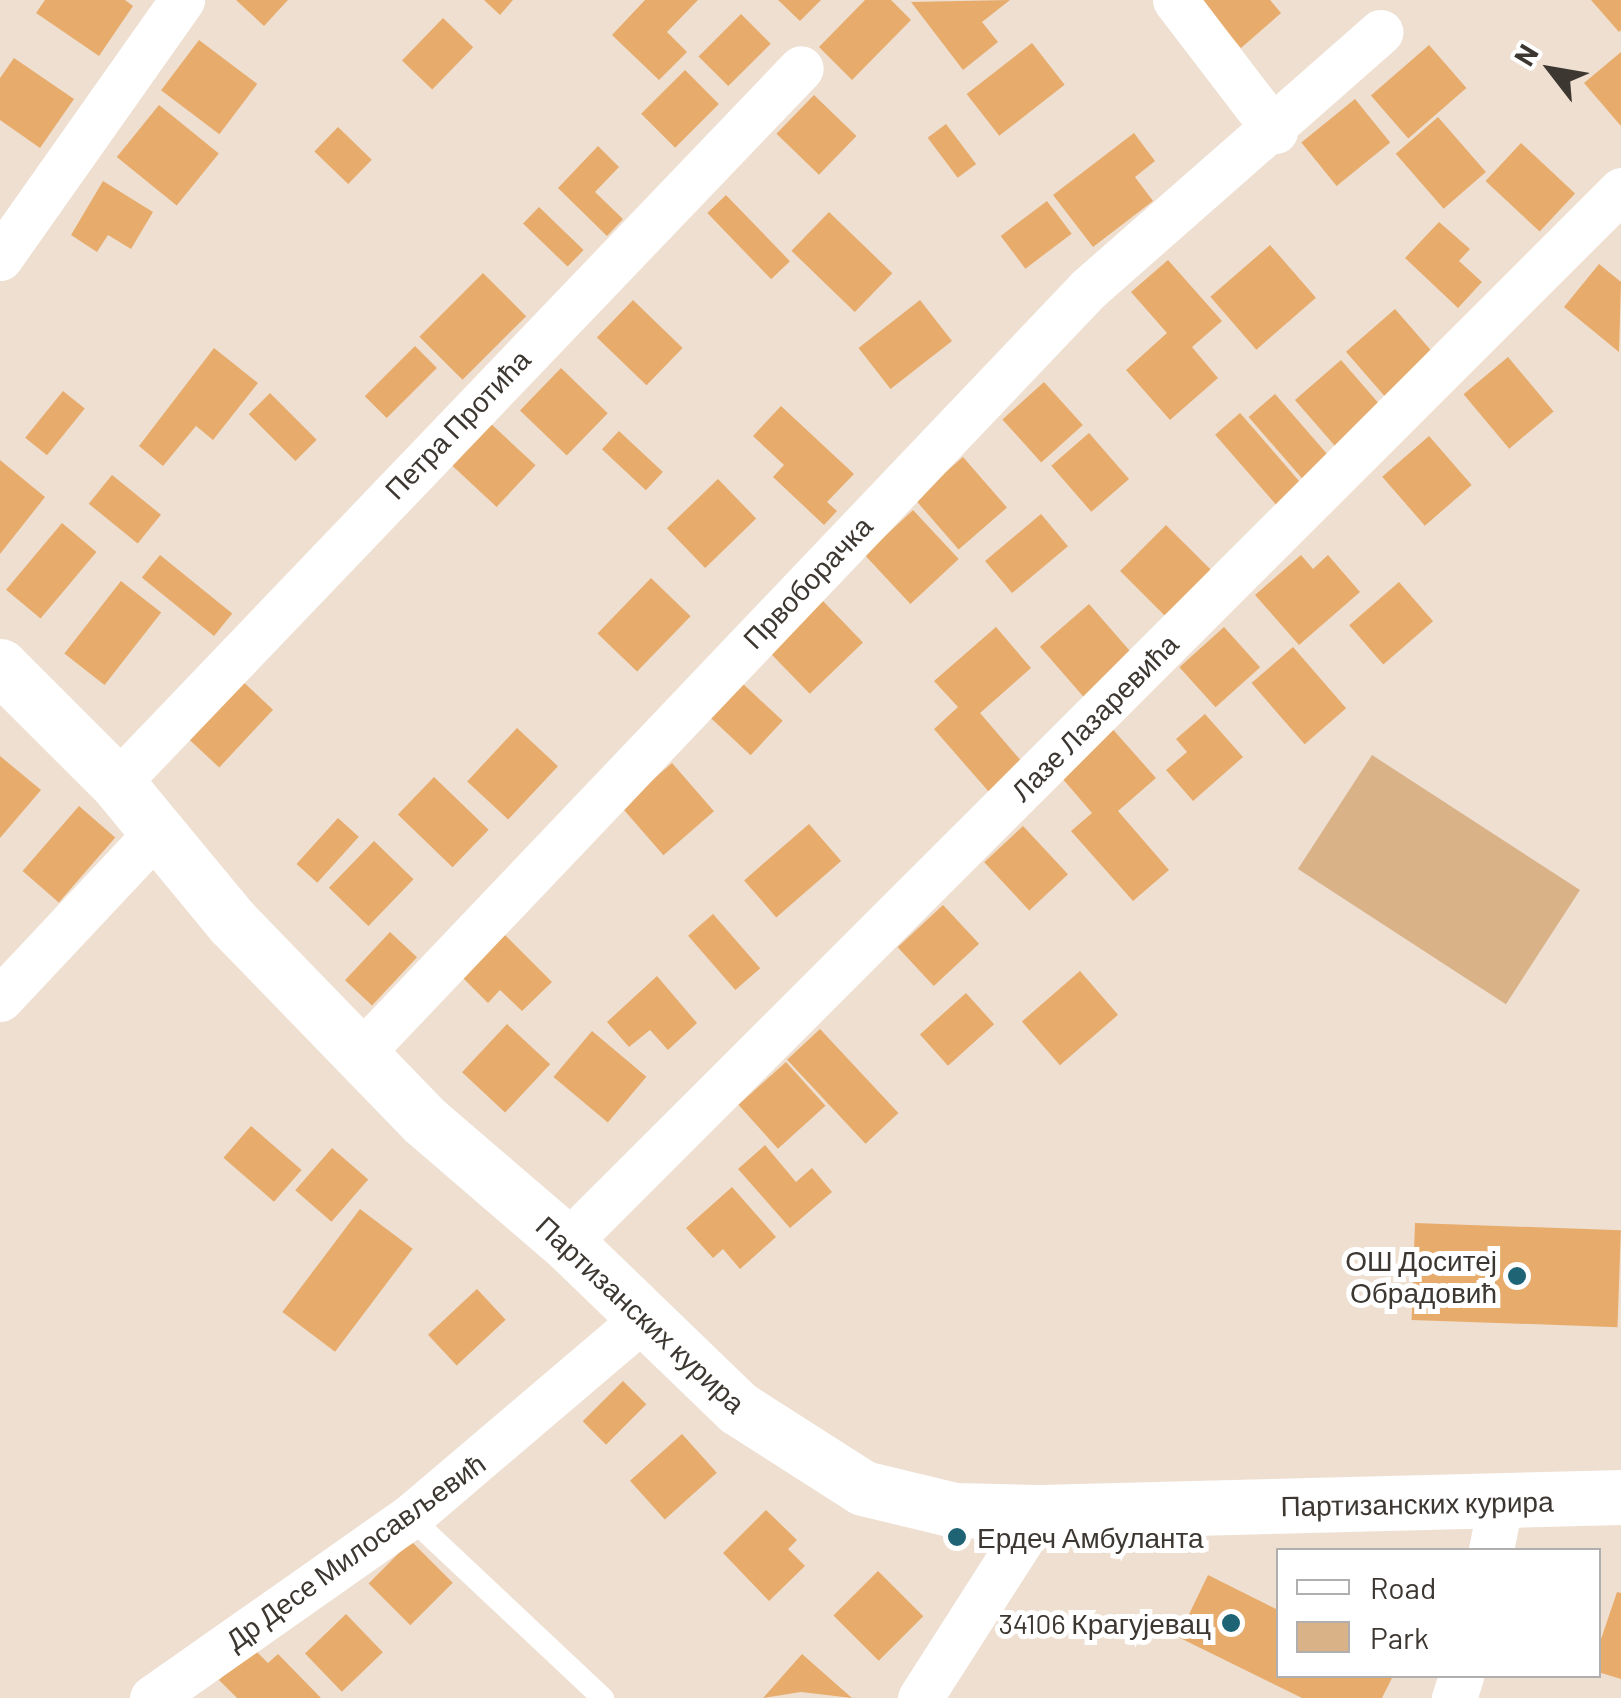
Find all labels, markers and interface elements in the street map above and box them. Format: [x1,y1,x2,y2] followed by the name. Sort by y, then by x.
[1501,20,1601,120] north arrow
[1506,38,1545,71] text: N
[377,342,537,506] street label: Петра Протића
[736,509,878,655] street label: Првоборачка
[1004,627,1184,807] street label: Лазе Лазаревића
[530,1209,752,1419] street label: Партизанских курира
[1345,1243,1497,1309] place label: ОШ Доситеј Обрадовић
[1506,1265,1528,1287] marker: ОШ Доситеј Обрадовић
[219,1446,491,1656] street label: Др Десе Милосављевић
[1280,1484,1554,1522] street label: Партизанских курира
[977,1520,1204,1554] place label: Ердеч Амбуланта
[946,1526,968,1548] marker: Ердеч Амбуланта
[1276,1548,1601,1678] legend
[1370,1569,1436,1605] text: Road
[998,1606,1211,1640] place label: 34106 Крагујевац
[1220,1612,1242,1634] marker: 34106 Крагујевац
[1370,1619,1429,1655] text: Park

